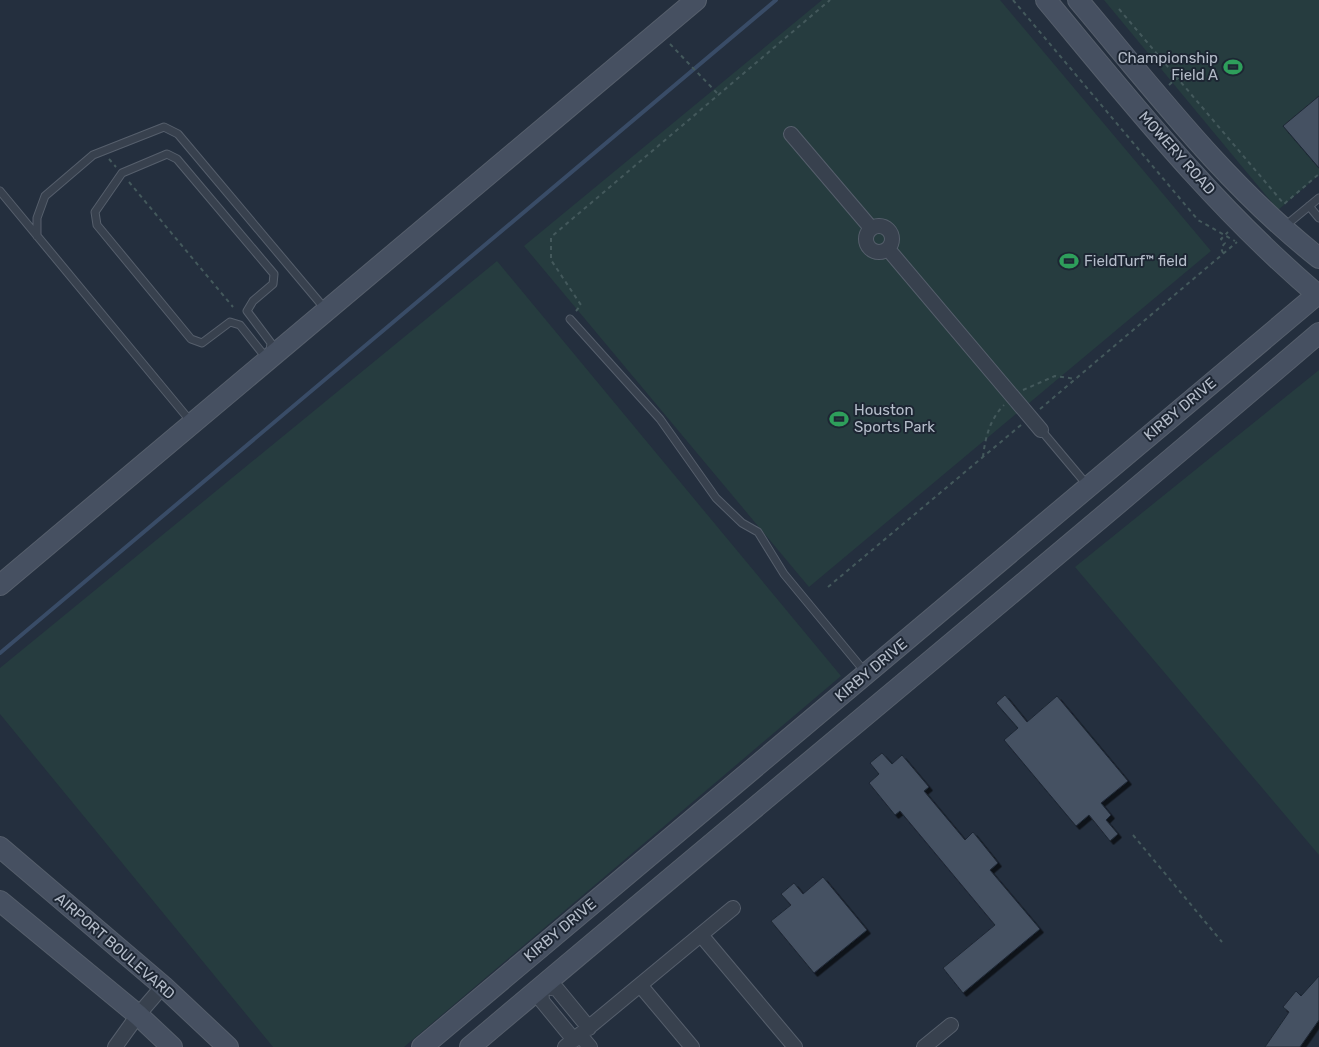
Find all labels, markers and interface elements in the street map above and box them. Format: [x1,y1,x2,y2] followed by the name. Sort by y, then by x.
[1118,49,1218,84] place label: Championship Field A
[1222,56,1244,78] sports icon: Championship Field A
[1135,108,1219,198] street label: MOWERY ROAD
[1058,250,1080,272] sports icon: FieldTurf™ field
[1084,252,1187,270] place label: FieldTurf™ field
[1140,374,1220,444] street label: KIRBY DRIVE
[854,401,935,436] place label: Houston Sports Park
[828,408,850,430] sports icon: Houston Sports Park
[831,635,911,705] street label: KIRBY DRIVE
[51,889,179,1003] street label: AIRPORT BOULEVARD
[520,895,600,965] street label: KIRBY DRIVE

